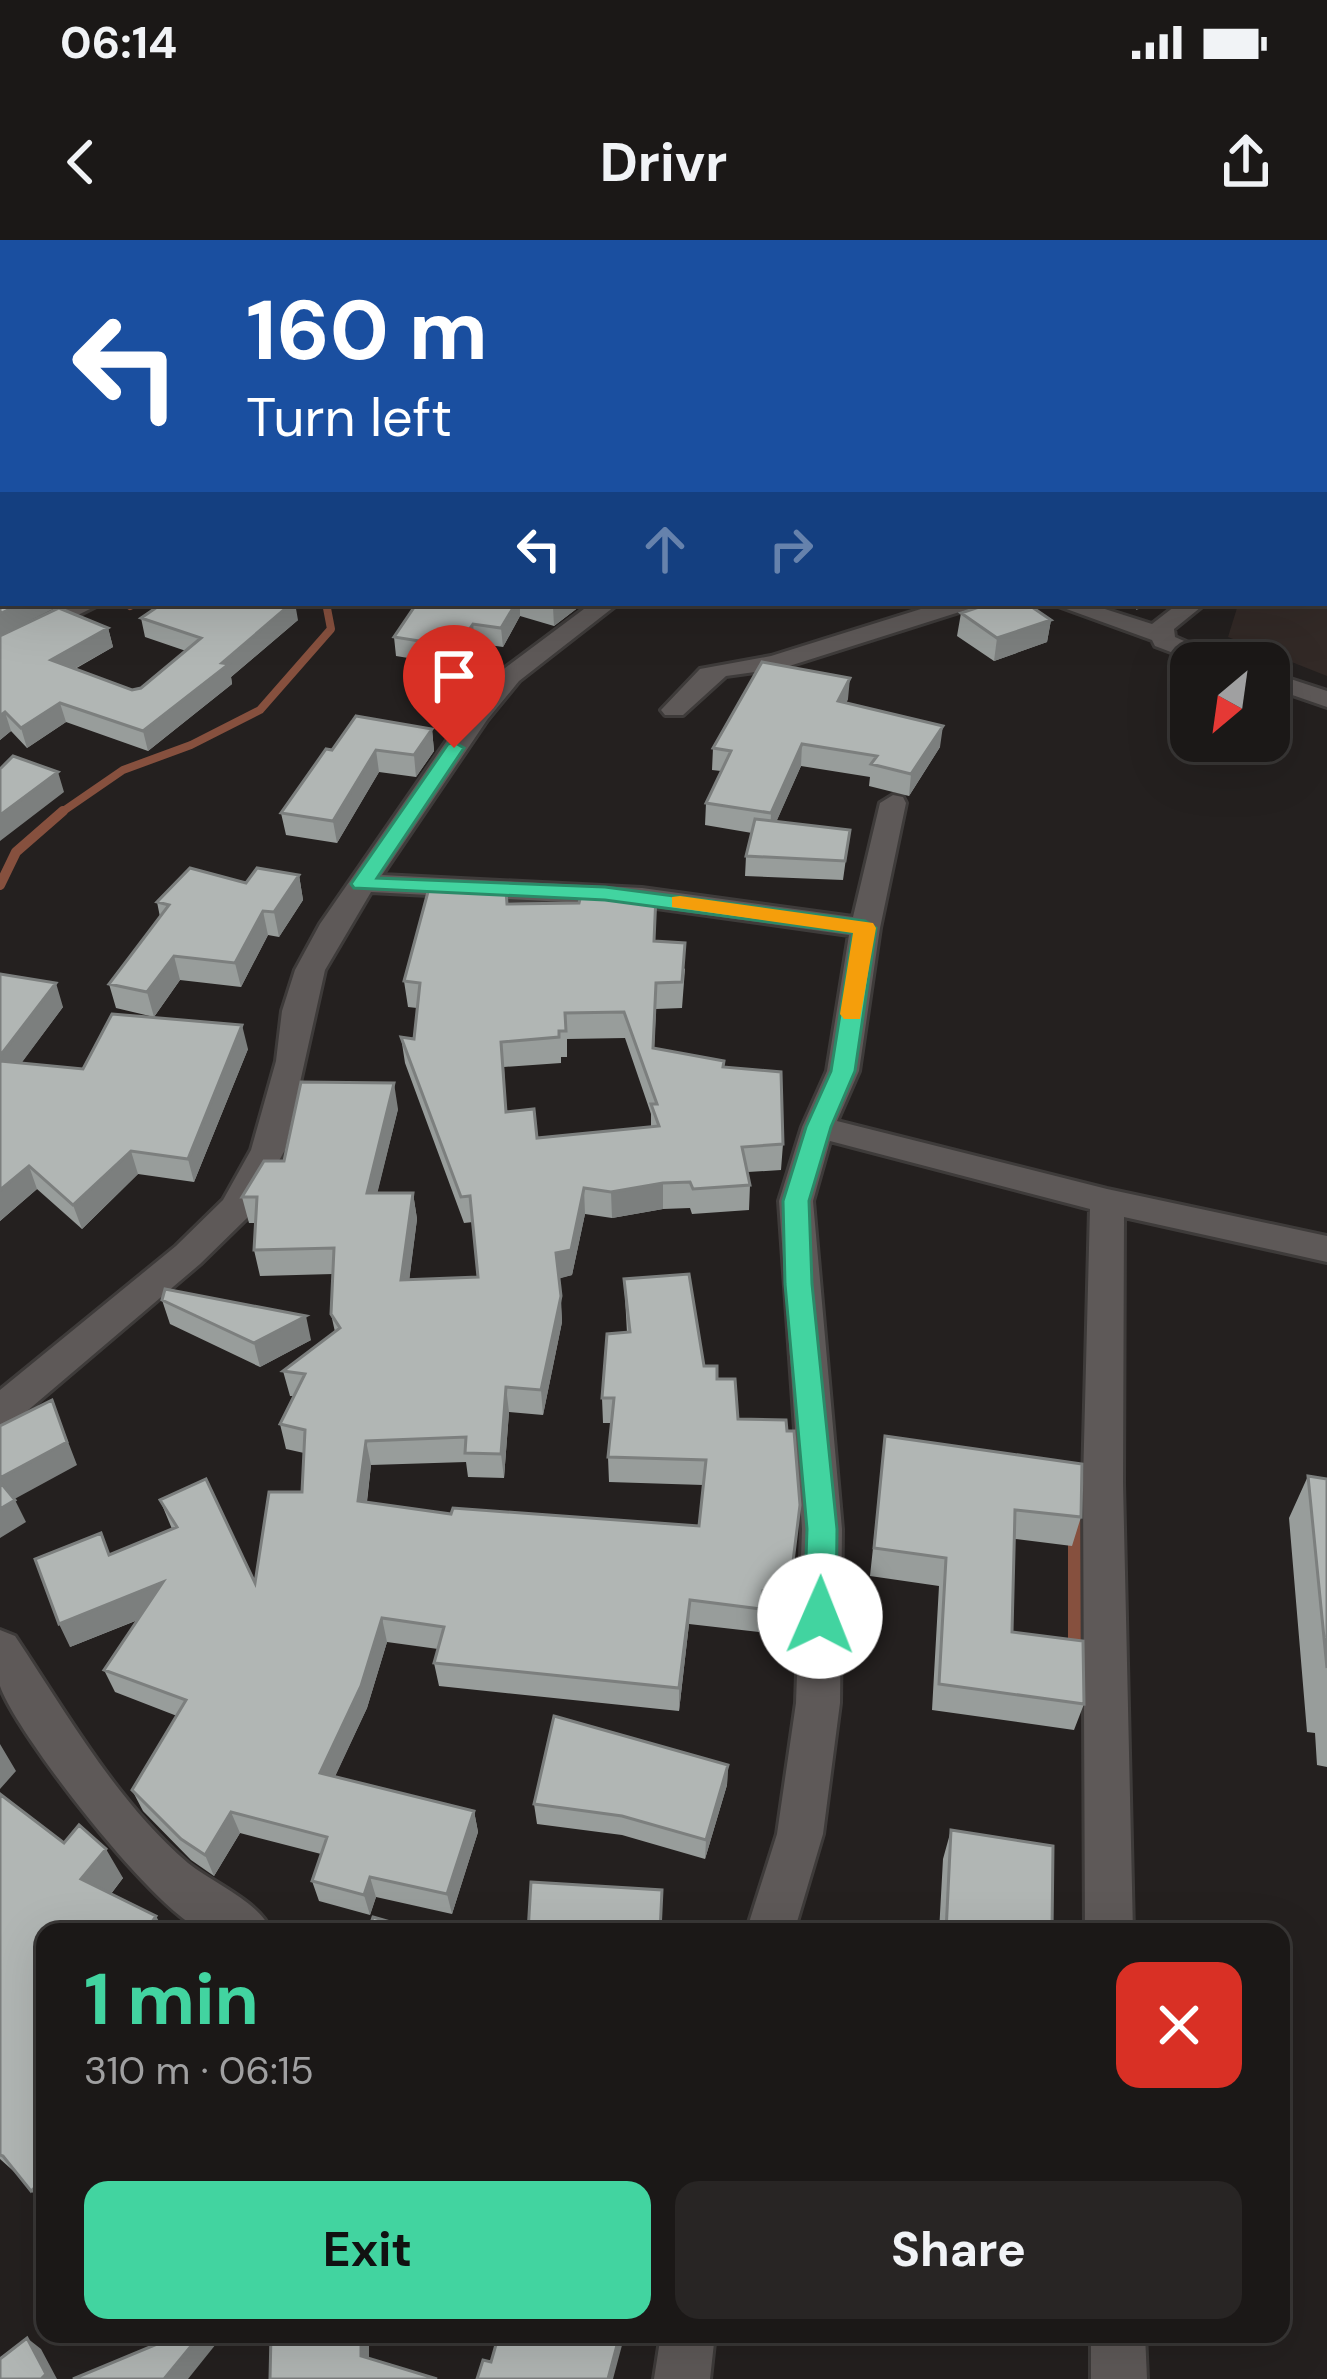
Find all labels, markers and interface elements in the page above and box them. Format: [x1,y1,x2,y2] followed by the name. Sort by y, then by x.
[60,13,177,72] text: 06:14
[600,127,727,198] text: Drivr
[48,129,114,195] icon: back
[1213,129,1279,195] icon: share
[246,276,488,385] text: 160 m
[48,288,204,444] icon: left
[246,382,452,453] text: Turn left
[506,516,572,582] icon: left
[632,516,698,582] icon: ahead
[758,516,824,582] icon: right
[403,625,505,748] pin
[1170,642,1290,762] north arrow
[1170,642,1290,762] map controls
[421,643,487,709] icon: arrive
[757,1553,883,1679] position arrow
[84,1953,259,2046] text: 1 min
[1116,1962,1242,2088] button: close
[84,2045,314,2096] text: 310 m · 06:15
[84,2181,651,2319] button: Exit
[675,2181,1242,2319] button: Share

